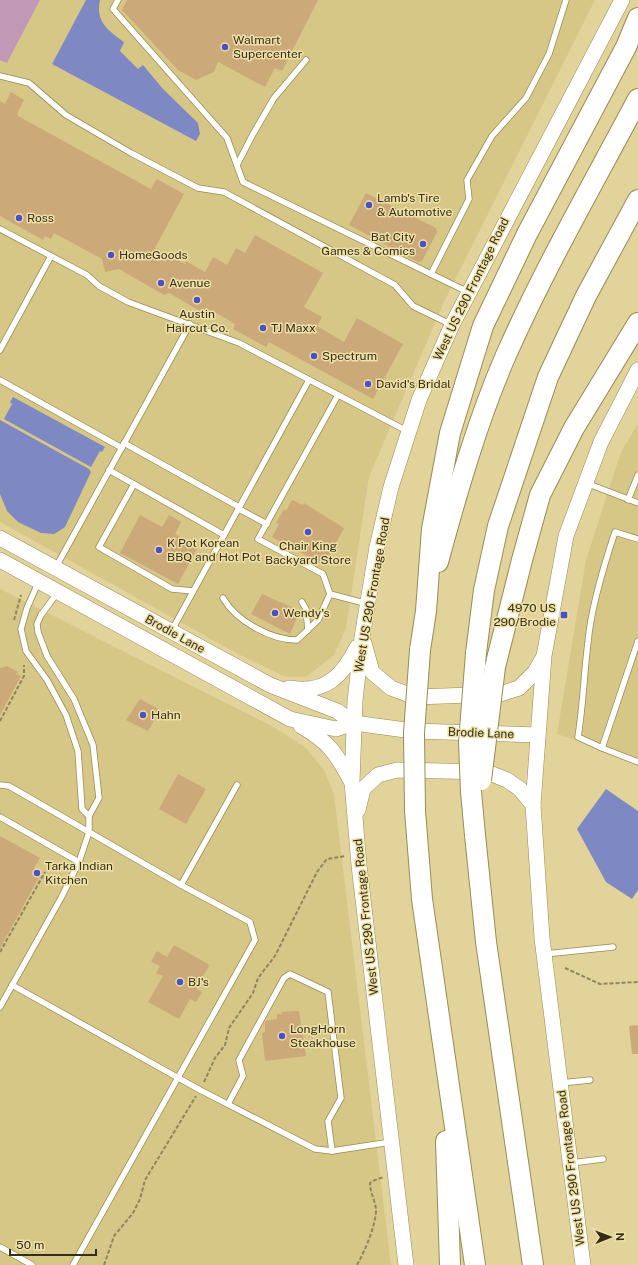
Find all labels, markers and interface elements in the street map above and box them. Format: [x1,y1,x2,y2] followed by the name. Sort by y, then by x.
[233,33,303,61] place label: Walmart Supercenter
[220,42,230,52] marker: Walmart Supercenter
[377,191,453,219] place label: Lamb's Tire & Automotive
[364,200,374,210] marker: Lamb's Tire & Automotive
[27,211,54,225] place label: Ross
[14,213,24,223] marker: Ross
[430,215,512,363] street label: West US 290 Frontage Road
[321,230,416,258] place label: Bat City Games & Comics
[418,239,428,249] marker: Bat City Games & Comics
[119,248,188,262] place label: HomeGoods
[106,250,116,260] marker: HomeGoods
[169,276,210,290] place label: Avenue
[156,278,166,288] marker: Avenue
[192,295,202,305] marker: Austin Haircut Co.
[166,307,228,335] place label: Austin Haircut Co.
[271,321,316,335] place label: TJ Maxx
[258,323,268,333] marker: TJ Maxx
[322,349,377,363] place label: Spectrum
[309,351,319,361] marker: Spectrum
[376,377,451,391] place label: David's Bridal
[363,379,373,389] marker: David's Bridal
[351,516,393,674] street label: West US 290 Frontage Road
[303,527,313,537] marker: Chair King Backyard Store
[167,536,261,564] place label: K Pot Korean BBQ and Hot Pot
[265,539,351,567] place label: Chair King Backyard Store
[154,545,164,555] marker: K Pot Korean BBQ and Hot Pot
[493,601,556,629] place label: 4970 US 290/Brodie
[283,606,329,620] place label: Wendy's
[270,608,280,618] marker: Wendy's
[559,610,569,620] marker: 4970 US 290/Brodie
[143,612,208,656] street label: Brodie Lane
[151,708,181,722] place label: Hahn
[138,710,148,720] marker: Hahn
[448,725,515,741] street label: Brodie Lane
[351,838,381,996] street label: West US 290 Frontage Road
[45,859,113,887] place label: Tarka Indian Kitchen
[32,868,42,878] marker: Tarka Indian Kitchen
[188,975,209,989] place label: BJ's
[175,977,185,987] marker: BJ's
[290,1022,356,1050] place label: LongHorn Steakhouse
[277,1031,287,1041] marker: LongHorn Steakhouse
[554,1089,588,1247] street label: West US 290 Frontage Road
[590,1217,630,1257] north arrow
[10,1231,96,1257] scale bar
[614,1232,626,1241] text: N
[16,1238,44,1252] text: 50 m

